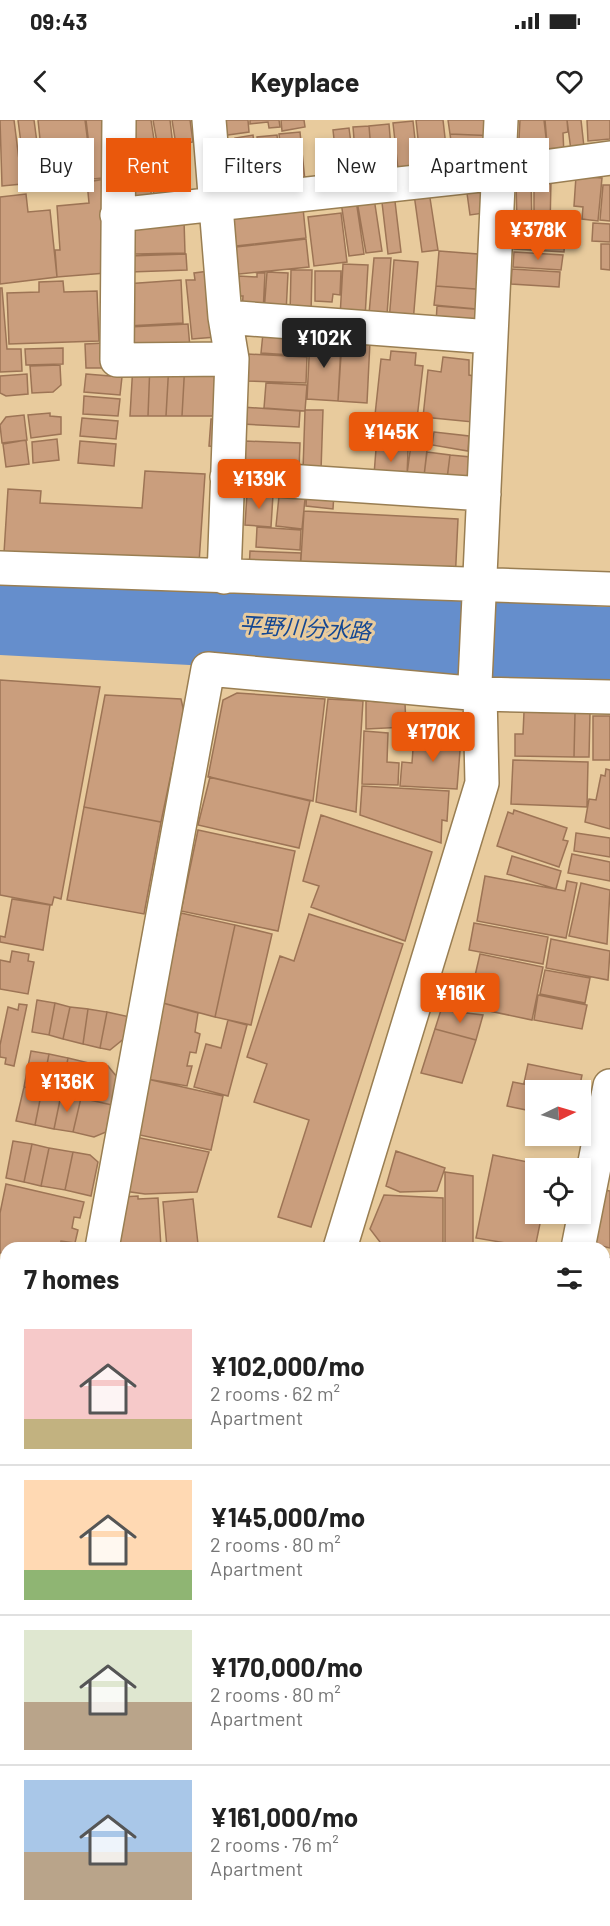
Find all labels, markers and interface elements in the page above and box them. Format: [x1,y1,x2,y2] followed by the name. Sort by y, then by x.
[30,8,87,34] text: 09:43
[24,65,57,98] icon: back
[251,65,359,97] text: Keyplace
[553,65,586,98] icon: heart
[18,138,94,192] chip: Buy
[106,138,191,192] chip: Rent
[203,138,303,192] chip: Filters
[315,138,397,192] chip: New
[409,138,549,192] chip: Apartment
[496,210,580,261] pin: ¥378K
[509,217,567,241] text: ¥378K
[282,318,366,369] pin: ¥102K
[296,325,352,349] text: ¥102K
[349,412,433,463] pin: ¥145K
[363,419,419,443] text: ¥145K
[217,459,301,510] pin: ¥139K
[232,466,286,490] text: ¥139K
[238,611,374,644] water label: 平野川分水路
[391,712,475,763] pin: ¥170K
[406,719,460,743] text: ¥170K
[418,973,502,1024] pin: ¥161K
[435,980,486,1004] text: ¥161K
[25,1062,109,1113] pin: ¥136K
[40,1069,94,1093] text: ¥136K
[525,1080,591,1146] north arrow
[525,1080,591,1224] map controls
[525,1158,591,1224] button: locate
[553,1262,586,1295] icon: filters
[24,1263,119,1294] text: 7 homes
[210,1350,365,1381] text: ¥102,000/mo
[72,1353,144,1425] icon: home
[210,1381,340,1405] text: 2 rooms · 62 m²
[210,1405,303,1429] text: Apartment
[210,1501,365,1532] text: ¥145,000/mo
[72,1504,144,1576] icon: home
[210,1532,341,1556] text: 2 rooms · 80 m²
[210,1556,303,1580] text: Apartment
[210,1651,363,1682] text: ¥170,000/mo
[72,1654,144,1726] icon: home
[210,1682,341,1706] text: 2 rooms · 80 m²
[210,1706,303,1730] text: Apartment
[210,1801,358,1832] text: ¥161,000/mo
[72,1804,144,1876] icon: home
[210,1832,339,1856] text: 2 rooms · 76 m²
[210,1856,303,1880] text: Apartment

